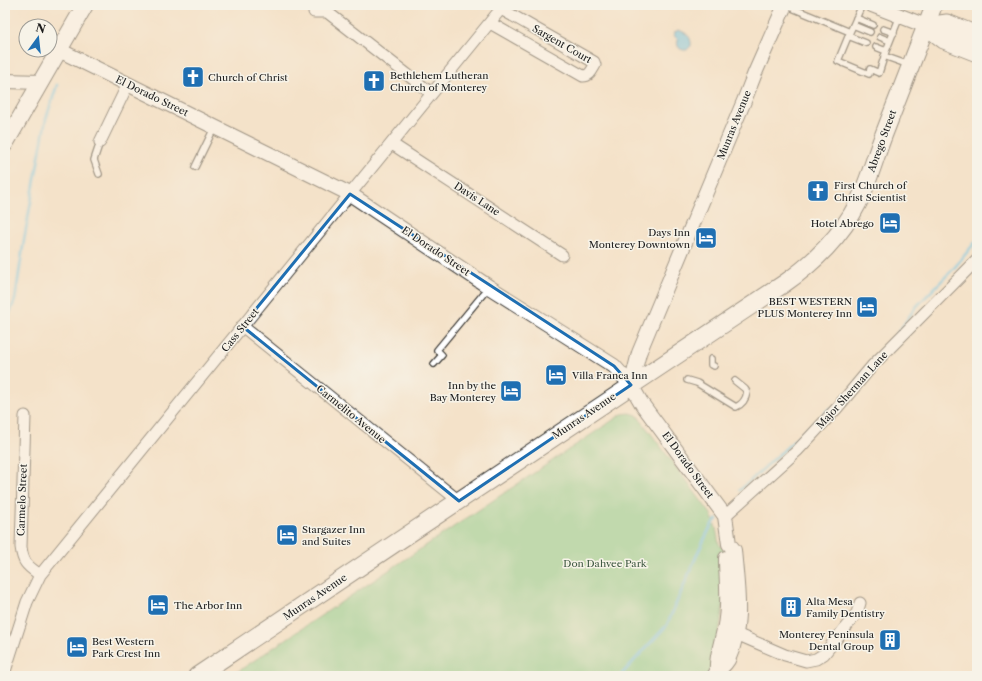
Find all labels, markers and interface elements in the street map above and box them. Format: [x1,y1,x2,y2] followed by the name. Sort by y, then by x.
[18,18,58,58] north arrow
[34,20,47,36] text: N
[530,22,594,66] street label: Sargent Court
[180,64,206,90] church icon: Church of Christ
[361,68,387,94] church icon: Bethlehem Lutheran Church of Monterey
[390,69,489,94] place label: Bethlehem Lutheran Church of Monterey
[208,71,288,84] place label: Church of Christ
[113,73,191,119] street label: El Dorado Street
[714,88,754,162] street label: Munras Avenue
[864,108,899,175] street label: Abrego Street
[805,178,831,204] church icon: First Church of Christ Scientist
[452,179,503,219] street label: Davis Lane
[834,179,908,204] place label: First Church of Christ Scientist
[877,210,903,236] hotel icon: Hotel Abrego
[811,217,874,230] place label: Hotel Abrego
[399,223,473,279] street label: El Dorado Street
[693,225,719,251] hotel icon: Days Inn Monterey Downtown
[589,226,691,251] place label: Days Inn Monterey Downtown
[854,294,880,320] hotel icon: BEST WESTERN PLUS Monterey Inn
[758,295,853,320] place label: BEST WESTERN PLUS Monterey Inn
[218,305,262,355] street label: Cass Street
[814,348,891,432] street label: Major Sherman Lane
[543,362,569,388] hotel icon: Villa Franca Inn
[571,369,648,382] place label: Villa Franca Inn
[498,378,524,404] hotel icon: Inn by the Bay Monterey
[430,379,496,404] place label: Inn by the Bay Monterey
[314,382,389,446] street label: Carmelito Avenue
[550,390,619,442] street label: Munras Avenue
[659,429,717,501] street label: El Dorado Street
[14,463,30,536] street label: Carmelo Street
[274,522,300,548] hotel icon: Stargazer Inn and Suites
[302,523,366,548] place label: Stargazer Inn and Suites
[563,557,648,570] park label: Don Dahvee Park
[281,571,350,623] street label: Munras Avenue
[145,592,171,618] hotel icon: The Arbor Inn
[778,594,804,620] building icon: Alta Mesa Family Dentistry
[805,595,885,620] place label: Alta Mesa Family Dentistry
[174,599,243,612] place label: The Arbor Inn
[877,627,903,653] building icon: Monterey Peninsula Dental Group
[779,628,875,653] place label: Monterey Peninsula Dental Group
[64,634,90,660] hotel icon: Best Western Park Crest Inn
[92,635,161,660] place label: Best Western Park Crest Inn

